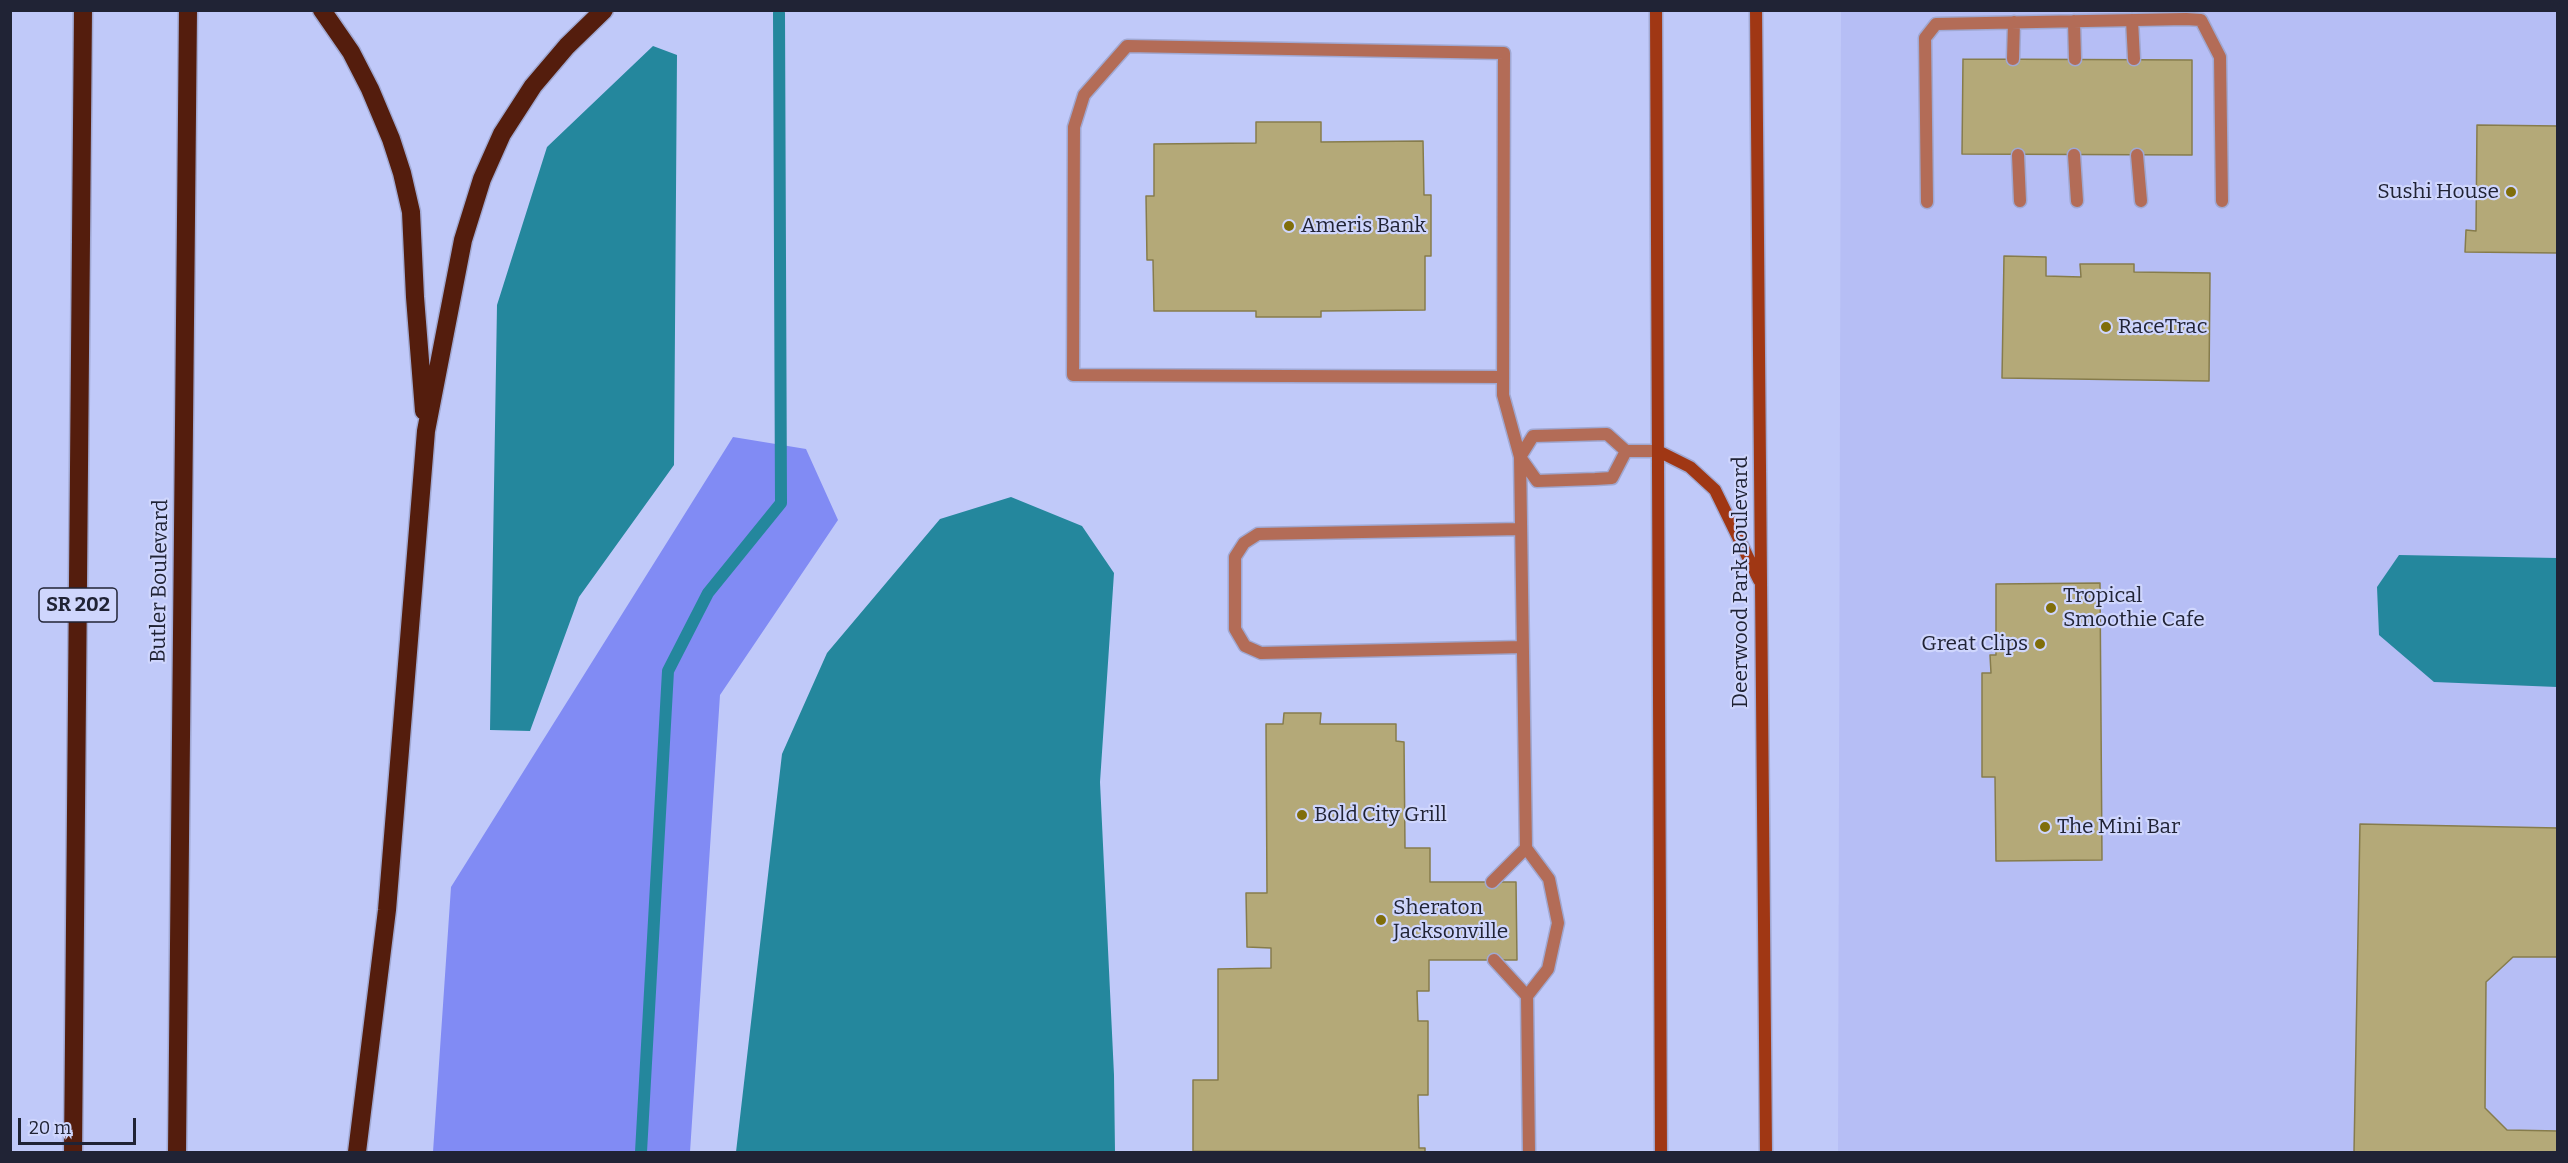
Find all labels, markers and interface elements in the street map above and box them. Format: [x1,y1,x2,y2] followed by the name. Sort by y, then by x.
[2377,179,2499,205] place label: Sushi House
[2504,185,2518,199] marker: Sushi House
[1301,213,1426,239] place label: Ameris Bank
[1282,219,1296,233] marker: Ameris Bank
[2118,314,2208,340] place label: RaceTrac
[2099,320,2113,334] marker: RaceTrac
[1728,456,1754,708] street label: Deerwood Park Boulevard
[146,499,174,663] street label: Butler Boulevard
[2063,583,2205,633] place label: Tropical Smoothie Cafe
[39,588,117,622] road number: SR 202
[2044,601,2058,615] marker: Tropical Smoothie Cafe
[1921,631,2028,657] place label: Great Clips
[2033,637,2047,651] marker: Great Clips
[1314,802,1447,828] place label: Bold City Grill
[1295,808,1309,822] marker: Bold City Grill
[2057,814,2180,840] place label: The Mini Bar
[2038,820,2052,834] marker: The Mini Bar
[1393,895,1508,945] place label: Sheraton Jacksonville
[1374,913,1388,927] marker: Sheraton Jacksonville
[21,1106,140,1144] scale bar
[29,1117,71,1139] text: 20 m

